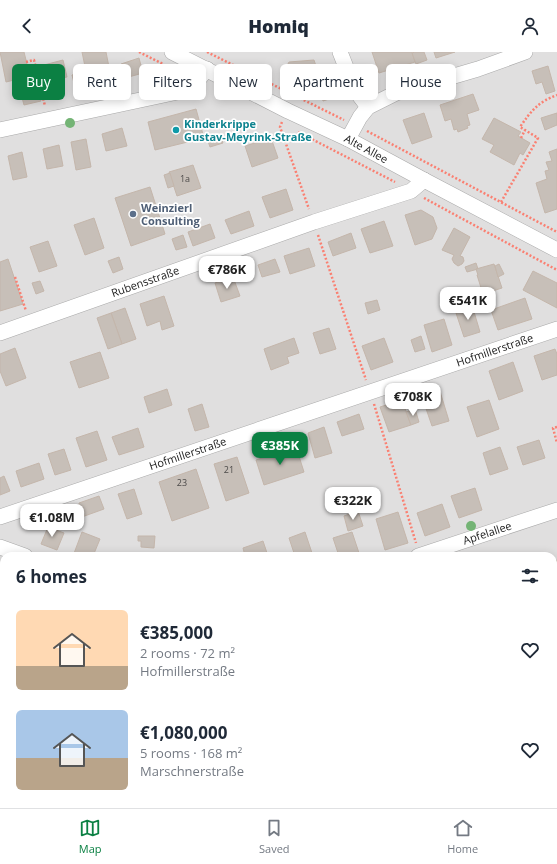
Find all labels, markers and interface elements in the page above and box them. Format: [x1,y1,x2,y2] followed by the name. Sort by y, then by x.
[248,14,309,38] text: Homiq
[16,15,38,37] icon: back
[519,15,541,37] icon: person
[12,64,65,100] chip: Buy
[73,64,131,100] chip: Rent
[139,64,206,100] chip: Filters
[214,64,272,100] chip: New
[280,64,378,100] chip: Apartment
[386,64,456,100] chip: House
[184,116,312,144] place label: Kinderkrippe Gustav-Meyrink-Straße
[171,125,181,135] marker: Kinderkrippe Gustav-Meyrink-Straße
[342,130,391,166] street label: Alte Allee
[180,172,190,185] house number: 1a
[141,200,200,228] place label: Weinzierl Consulting
[128,209,138,219] marker: Weinzierl Consulting
[199,256,255,290] pin: €786K
[208,260,246,278] text: €786K
[109,262,181,300] street label: Rubensstraße
[440,287,496,321] pin: €541K
[449,291,487,309] text: €541K
[454,330,535,370] street label: Hofmillerstraße
[385,383,441,417] pin: €708K
[394,387,432,405] text: €708K
[252,432,308,466] pin: €385K
[147,433,228,473] street label: Hofmillerstraße
[261,436,299,454] text: €385K
[224,463,234,476] house number: 21
[177,476,187,489] house number: 23
[325,487,381,521] pin: €322K
[334,491,372,509] text: €322K
[19,504,85,538] pin: €1.08M
[29,508,75,526] text: €1.08M
[461,518,513,548] street label: Apfelallee
[16,565,87,588] text: 6 homes
[519,565,541,587] icon: filters
[140,621,213,644] text: €385,000
[48,626,96,674] icon: home
[519,639,541,661] icon: heart
[140,644,235,662] text: 2 rooms · 72 m²
[140,662,235,680] text: Hofmillerstraße
[140,721,227,744] text: €1,080,000
[48,726,96,774] icon: home
[519,739,541,761] icon: heart
[140,744,242,762] text: 5 rooms · 168 m²
[140,762,244,780] text: Marschnerstraße
[79,817,102,856] tab: Map
[259,817,290,856] tab: Saved
[447,817,478,856] tab: Home

